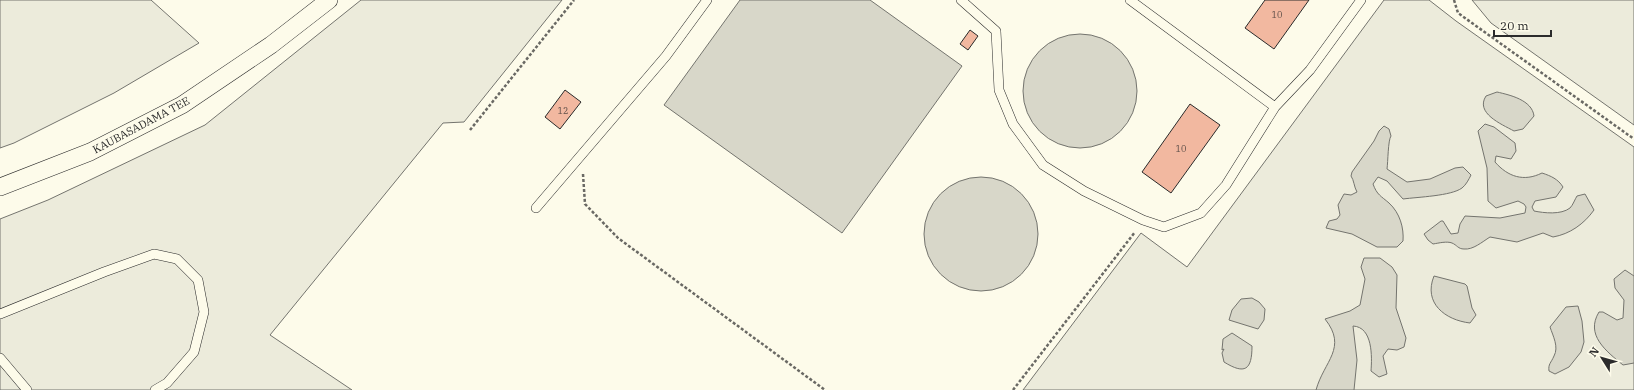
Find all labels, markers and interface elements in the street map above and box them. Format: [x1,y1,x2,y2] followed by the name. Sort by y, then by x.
[1272,9,1282,20] house number: 10
[1494,12,1551,38] scale bar
[1500,18,1529,33] text: 20 m
[90,94,192,156] street label: KAUBASADAMA TEE
[558,105,568,116] house number: 12
[1176,143,1186,154] house number: 10
[1582,338,1622,378] north arrow
[1586,344,1602,360] text: N

